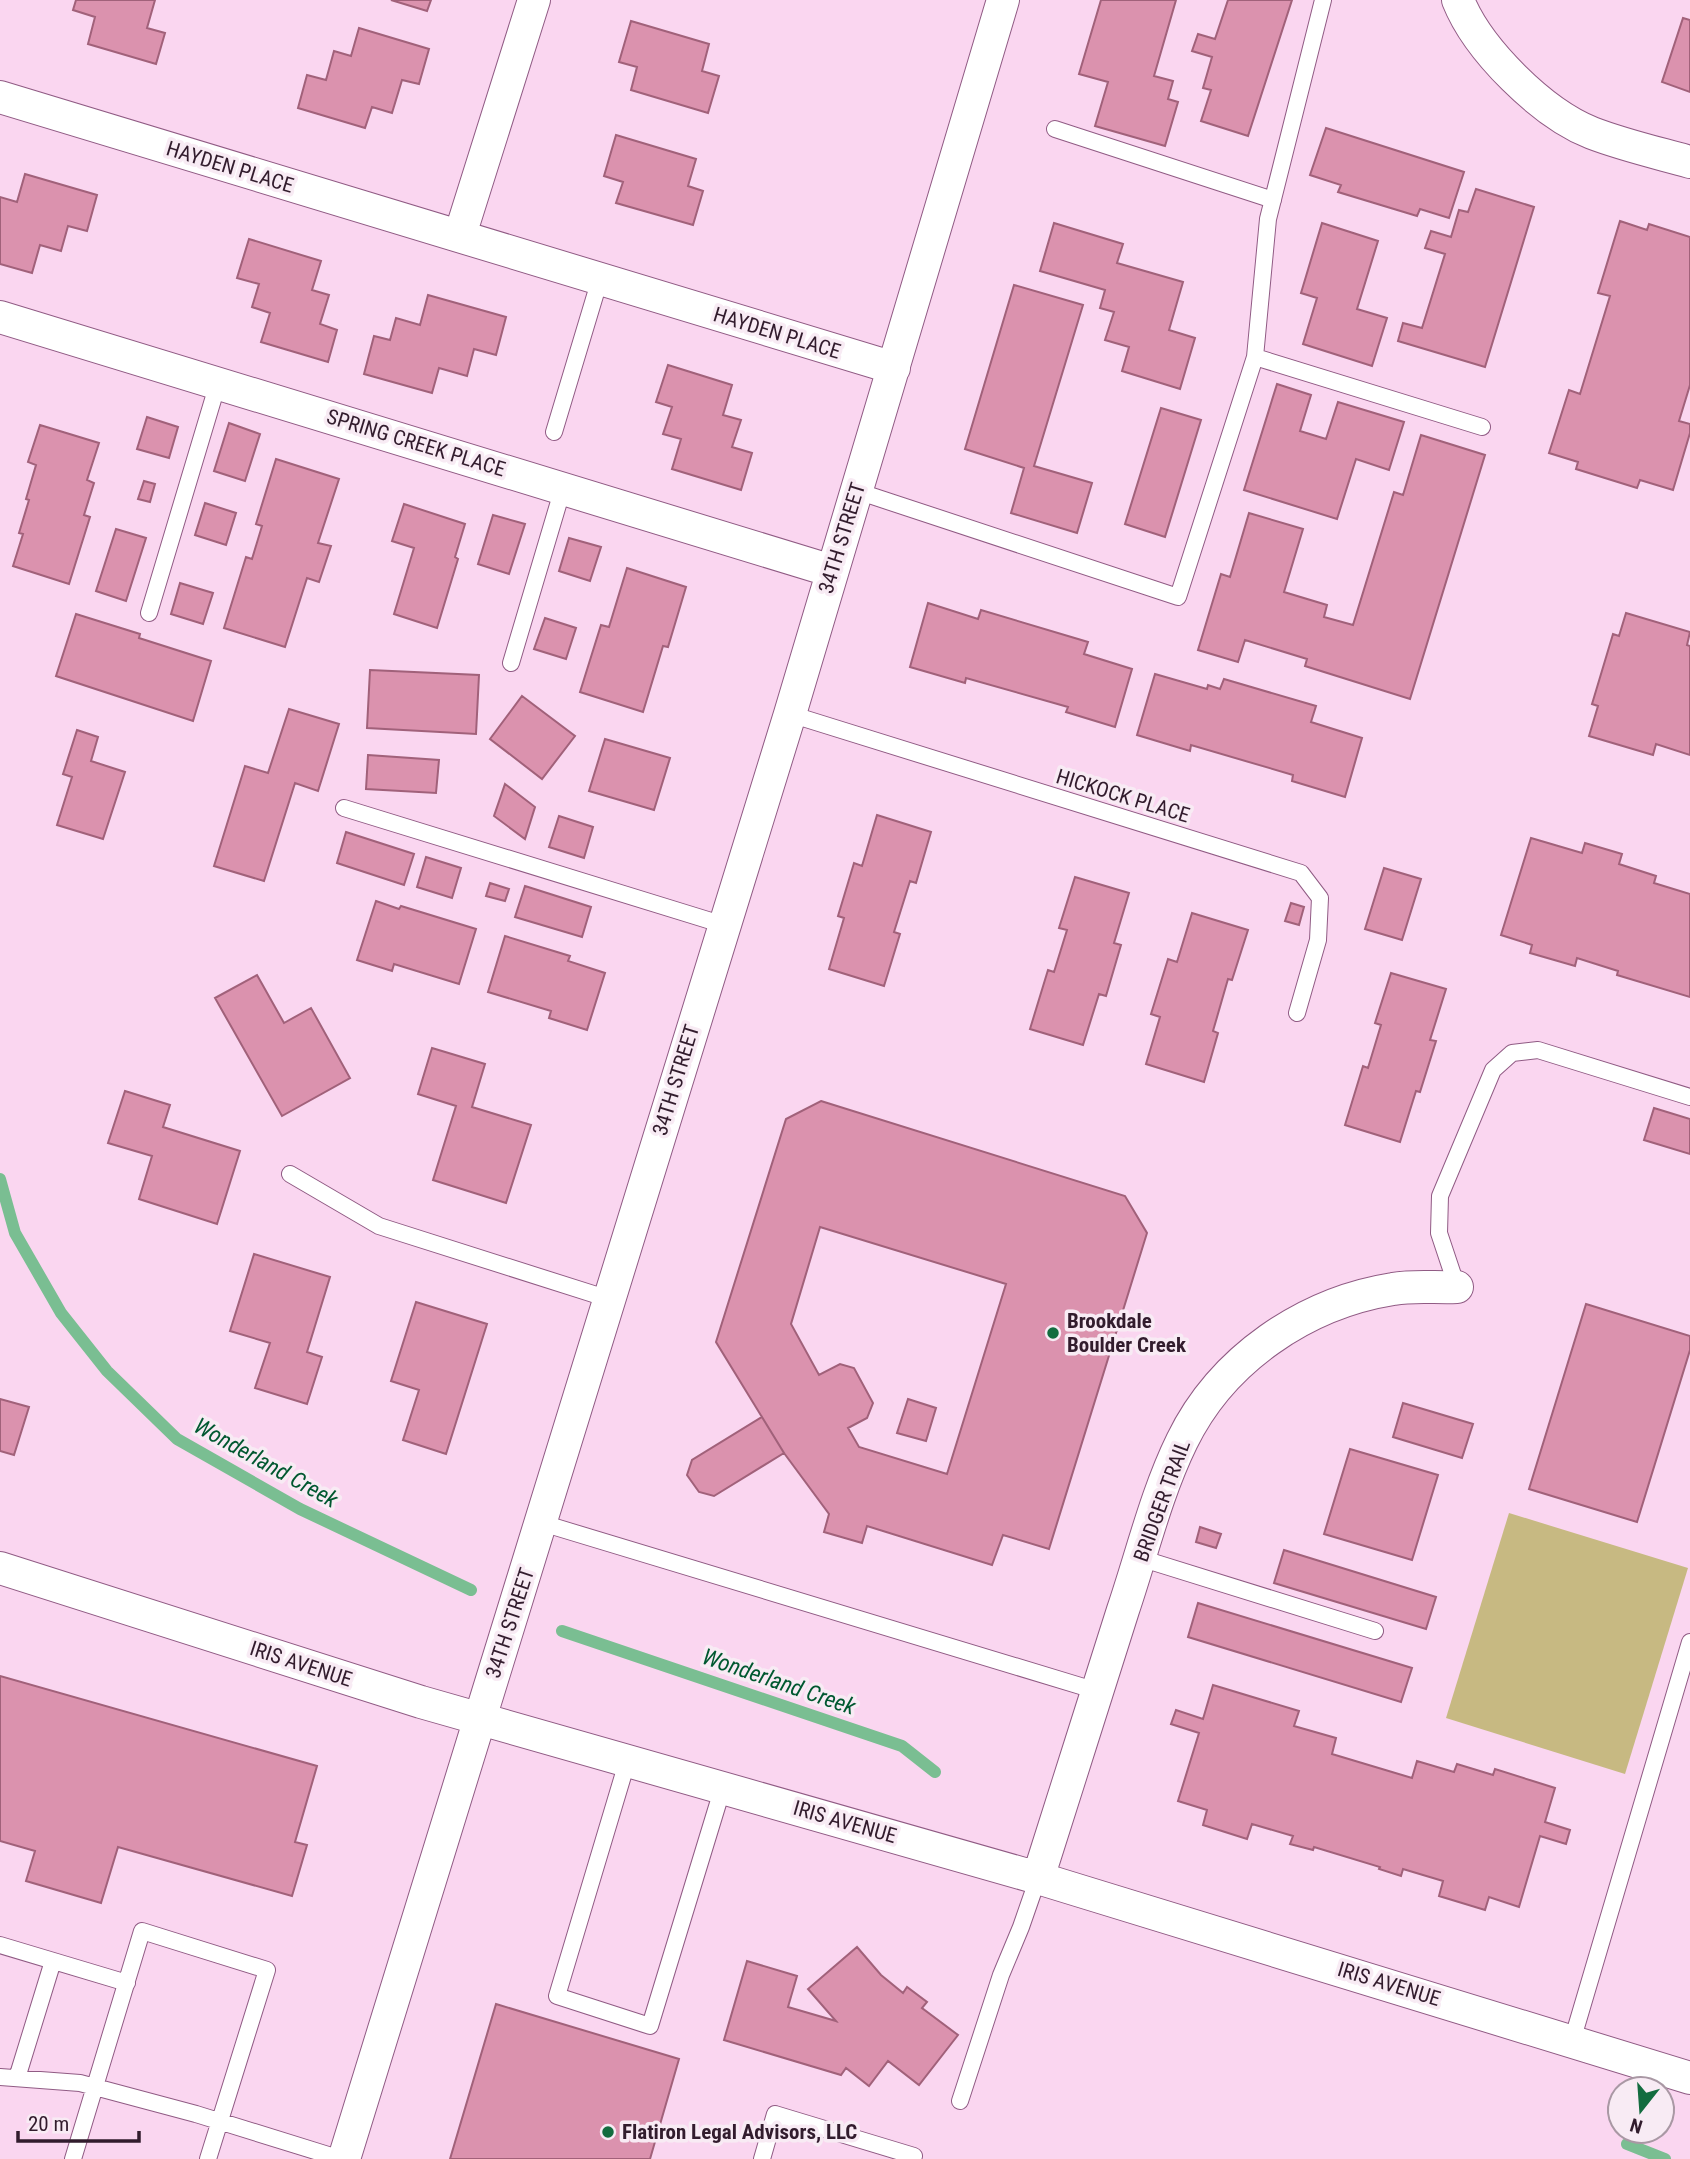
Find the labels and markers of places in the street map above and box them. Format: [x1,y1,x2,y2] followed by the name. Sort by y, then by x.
[1067,1309,1187,1357] place label: Brookdale Boulder Creek
[1045,1325,1061,1341] marker: Brookdale Boulder Creek
[622,2120,857,2144] place label: Flatiron Legal Advisors, LLC
[600,2124,616,2140] marker: Flatiron Legal Advisors, LLC

